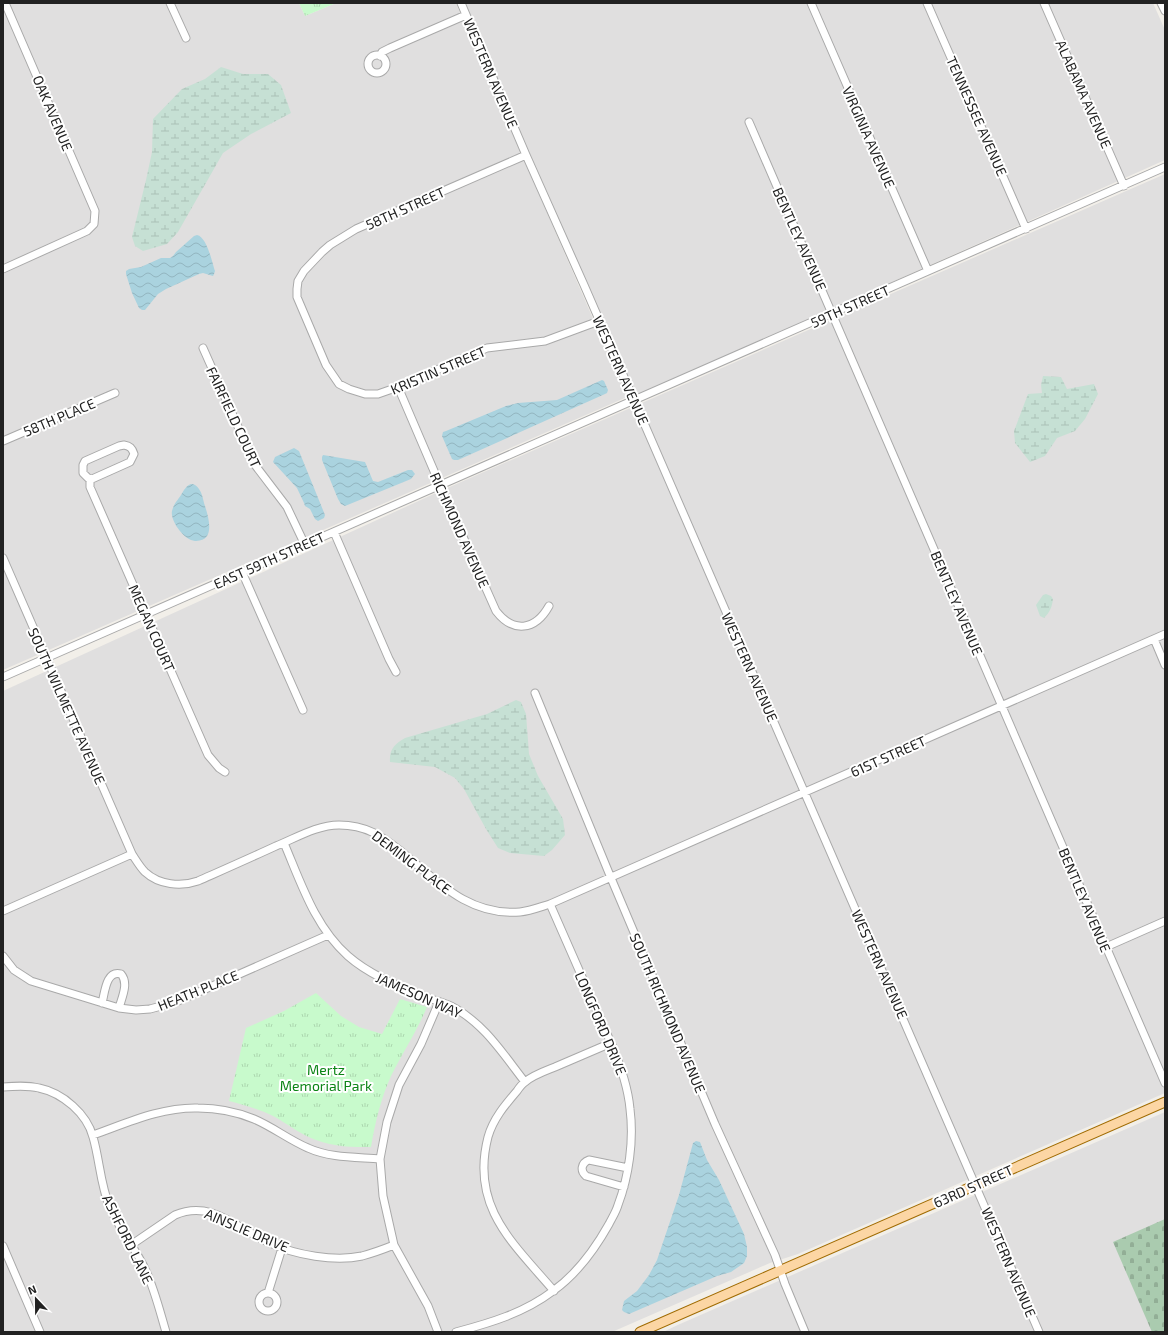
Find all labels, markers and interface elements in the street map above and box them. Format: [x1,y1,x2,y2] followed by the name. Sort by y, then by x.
[460,15,522,131] street label: WESTERN AVENUE
[1052,37,1116,151] street label: ALABAMA AVENUE
[943,53,1011,179] street label: TENNESSEE AVENUE
[29,73,77,154] street label: OAK AVENUE
[839,83,899,191] street label: VIRGINIA AVENUE
[363,183,447,233] street label: 58TH STREET
[770,185,831,294] street label: BENTLEY AVENUE
[808,281,892,331] street label: 59TH STREET
[589,313,653,427] street label: WESTERN AVENUE
[388,342,488,398] street label: KRISTIN STREET
[203,364,265,470] street label: FAIRFIELD COURT
[20,394,98,440] street label: 58TH PLACE
[427,470,493,591] street label: RICHMOND AVENUE
[211,528,327,592] street label: EAST 59TH STREET
[927,548,987,658] street label: BENTLEY AVENUE
[125,582,179,674] street label: MEGAN COURT
[718,610,782,724] street label: WESTERN AVENUE
[25,625,109,787] street label: SOUTH WILMETTE AVENUE
[848,732,928,780] street label: 61ST STREET
[369,827,455,897] street label: DEMING PLACE
[1055,845,1115,955] street label: BENTLEY AVENUE
[848,907,912,1021] street label: WESTERN AVENUE
[627,931,709,1096] street label: SOUTH RICHMOND AVENUE
[155,966,241,1014] street label: HEATH PLACE
[373,968,465,1022] street label: JAMESON WAY
[572,969,631,1077] street label: LONGFORD DRIVE
[280,1061,372,1094] park label: Mertz Memorial Park
[931,1161,1015,1211] street label: 63RD STREET
[99,1191,157,1287] street label: ASHFORD LANE
[978,1204,1040,1320] street label: WESTERN AVENUE
[202,1205,292,1255] street label: AINSLIE DRIVE
[16,1279,56,1319] north arrow
[26,1282,38,1297] text: N

